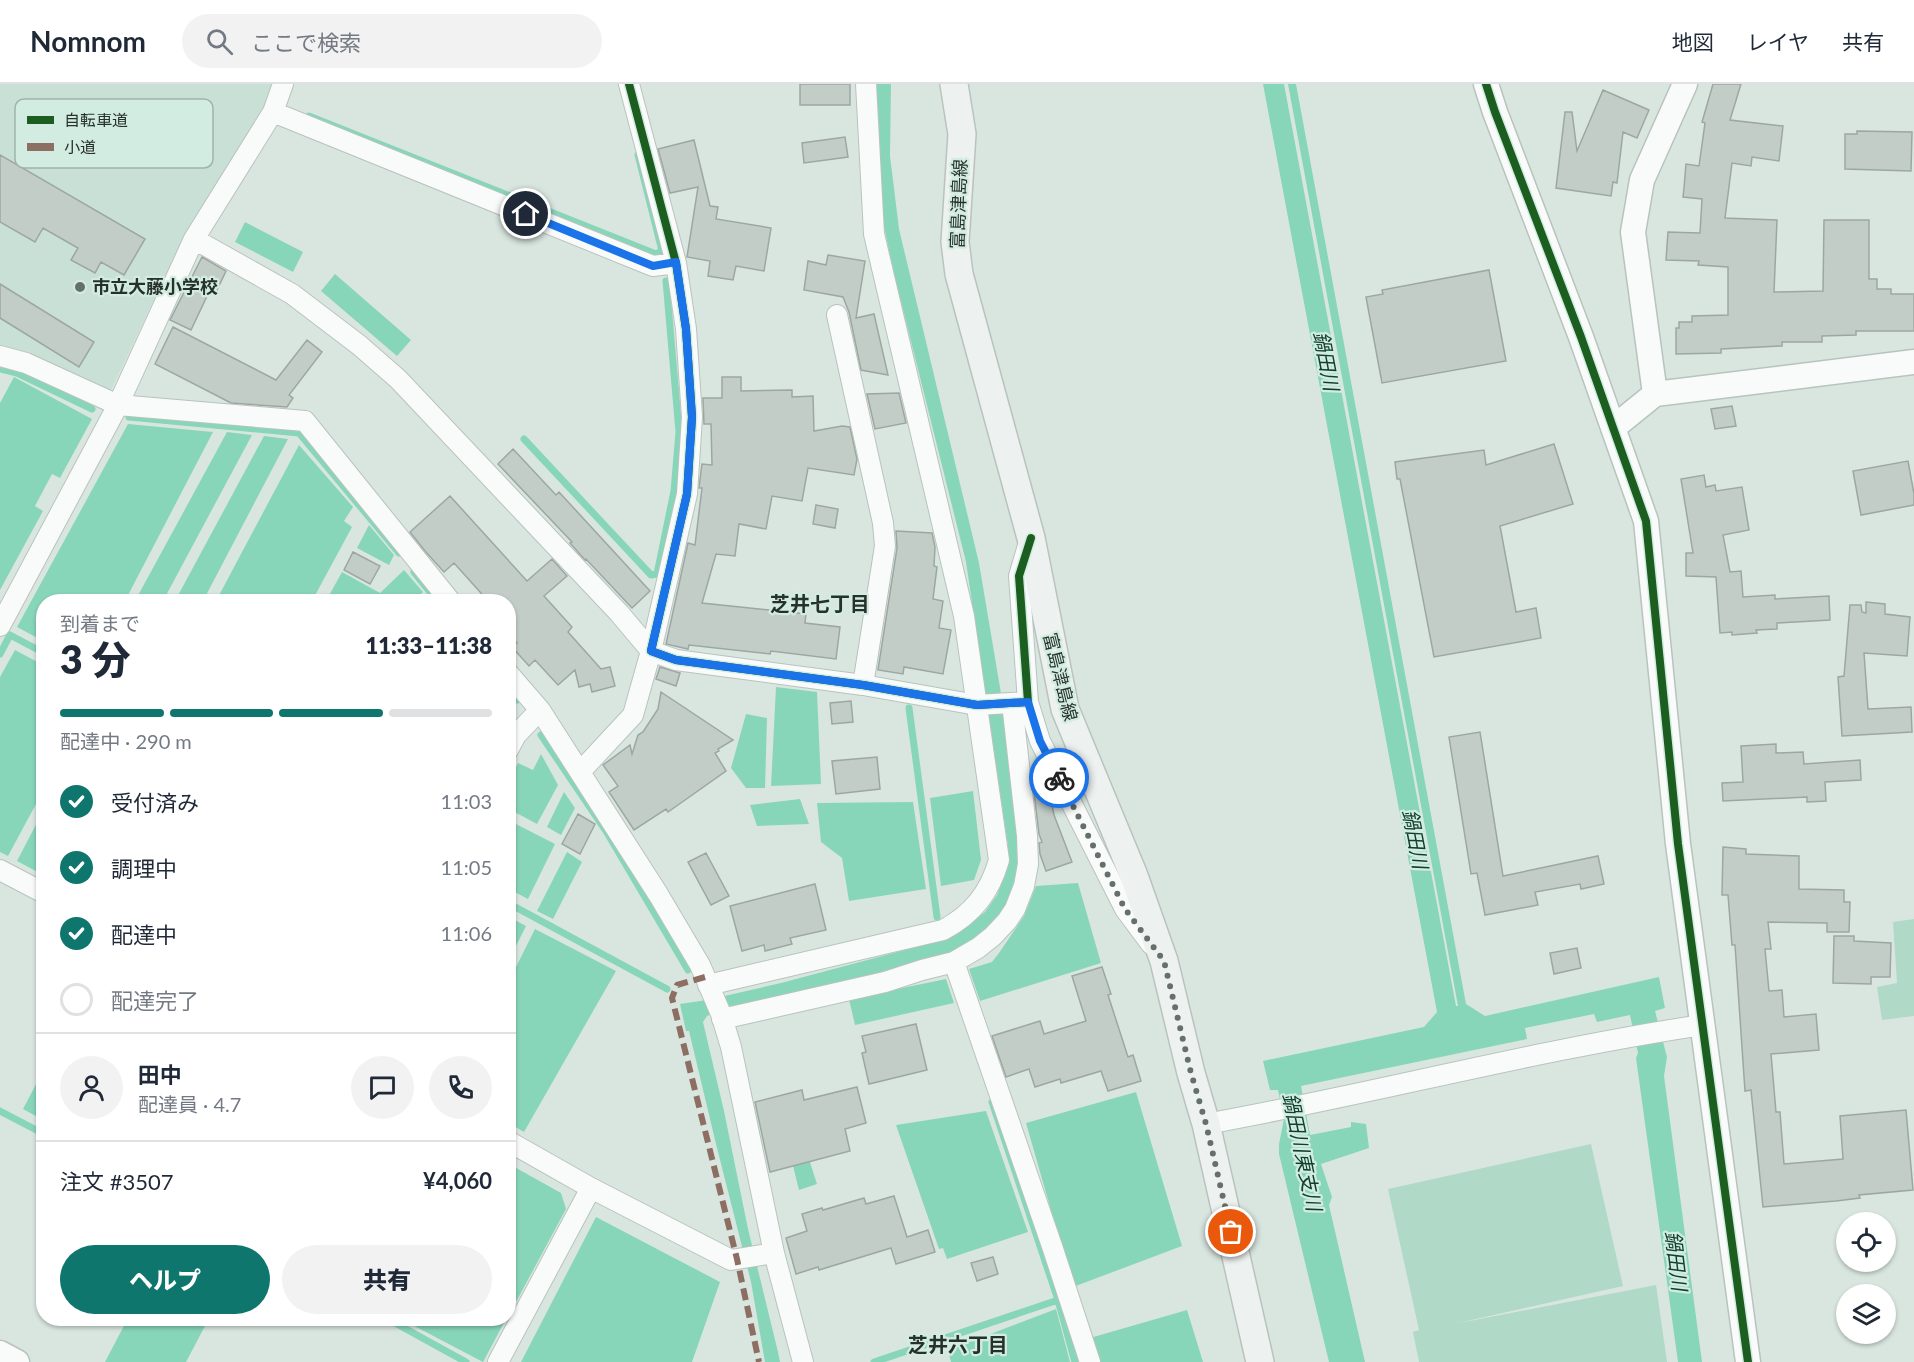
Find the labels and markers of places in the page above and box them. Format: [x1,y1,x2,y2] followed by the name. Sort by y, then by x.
[500,188,551,239] pin
[92,275,218,297] place label: 市立大藤小学校
[73,280,87,294] marker: 市立大藤小学校
[1205,1206,1256,1257] pin

